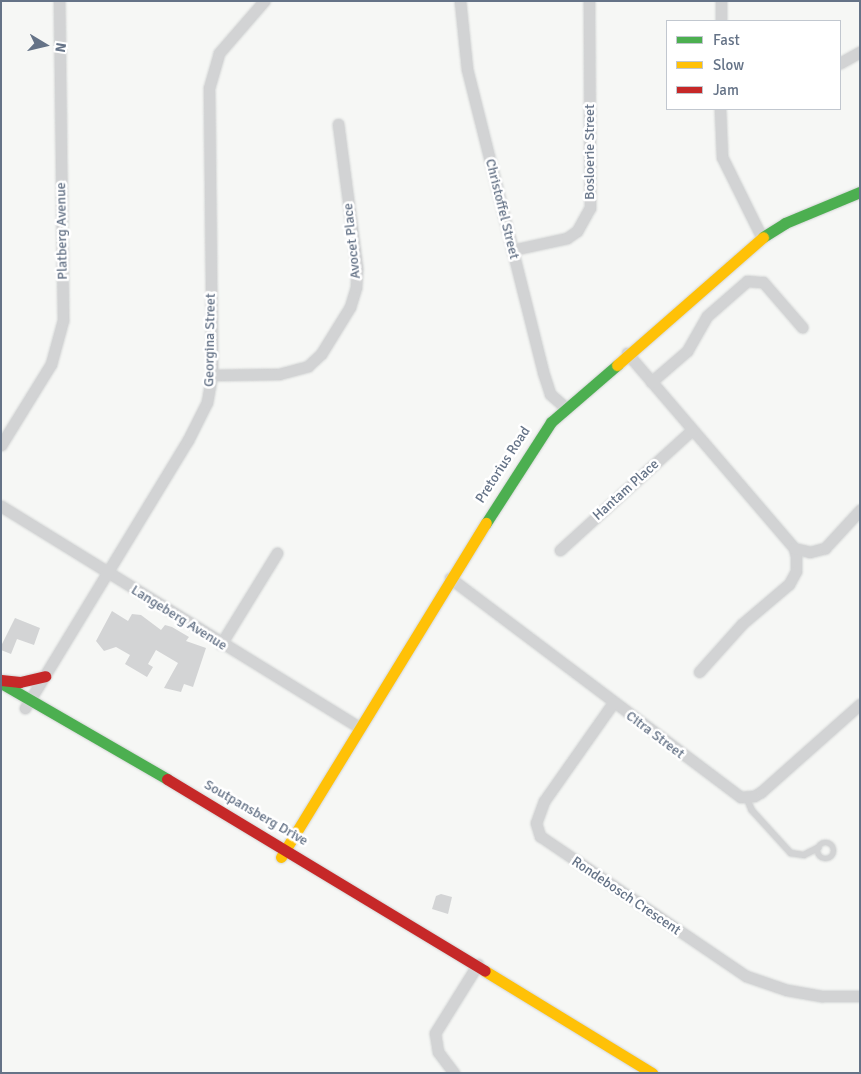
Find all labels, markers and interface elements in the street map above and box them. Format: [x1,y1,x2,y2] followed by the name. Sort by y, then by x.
[20,20,70,70] north arrow
[666,20,841,110] legend
[713,31,740,49] text: Fast
[51,41,69,54] text: N
[713,56,744,74] text: Slow
[713,81,739,99] text: Jam
[582,104,598,200] street label: Bosloerie Street
[481,157,523,261] street label: Christoffel Street
[53,182,71,280] street label: Platberg Avenue
[340,202,364,280] street label: Avocet Place
[201,293,219,387] street label: Georgina Street
[472,424,534,506] street label: Pretorius Road
[590,456,662,524] street label: Hantam Place
[128,582,230,654] street label: Langeberg Avenue
[622,708,688,762] street label: Citra Street
[201,776,311,850] street label: Soutpansberg Drive
[568,853,684,939] street label: Rondebosch Crescent

